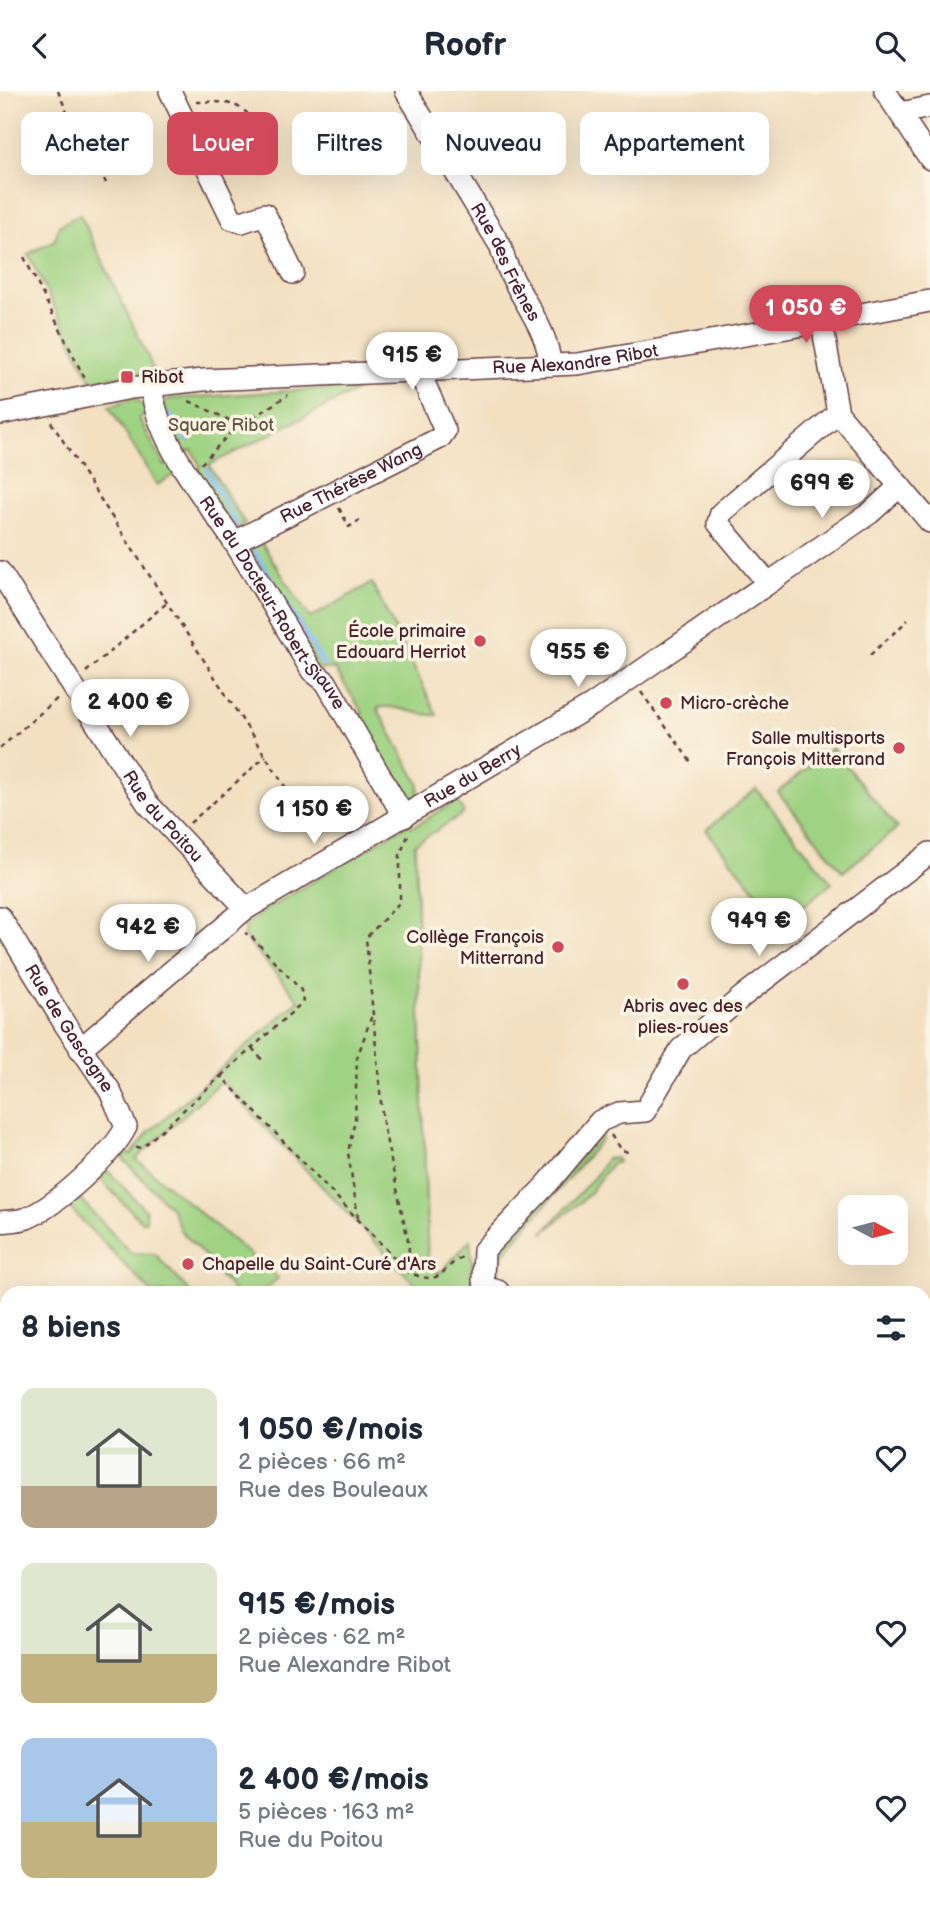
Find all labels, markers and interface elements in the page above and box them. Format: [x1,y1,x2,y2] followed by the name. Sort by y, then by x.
[424,26,506,65] text: Roofr
[21,27,59,65] icon: back
[871,27,909,65] icon: search
[21,112,153,175] chip: Acheter
[167,112,278,175] chip: Louer
[292,112,407,175] chip: Filtres
[421,112,566,175] chip: Nouveau
[580,112,769,175] chip: Appartement
[466,199,544,325] street label: Rue des Frênes
[741,285,871,345] pin: 1 050 €
[765,294,847,322] text: 1 050 €
[363,333,461,392] pin: 915 €
[492,340,660,379] street label: Rue Alexandre Ribot
[382,341,442,369] text: 915 €
[141,367,184,388] place label: Ribot
[119,369,135,385] marker: Ribot
[168,415,274,436] park label: Square Ribot
[277,439,425,528] street label: Rue Thérèse Wang
[773,461,871,520] pin: 699 €
[790,469,854,497] text: 699 €
[195,492,350,714] street label: Rue du Docteur-Robert-Siauve
[336,619,466,663] place label: École primaire Edouard Herriot
[529,629,627,689] pin: 955 €
[472,633,488,649] marker: École primaire Edouard Herriot
[546,638,610,666] text: 955 €
[65,679,195,739] pin: 2 400 €
[87,688,173,716] text: 2 400 €
[680,693,789,714] place label: Micro-crèche
[658,695,674,711] marker: Micro-crèche
[726,728,885,770] place label: Salle multisports François Mitterrand
[420,739,526,813] street label: Rue du Berry
[891,740,907,756] marker: Salle multisports François Mitterrand
[118,767,207,867] street label: Rue du Poitou
[249,787,379,846] pin: 1 150 €
[276,795,352,823] text: 1 150 €
[710,899,808,958] pin: 949 €
[99,905,197,964] pin: 942 €
[727,907,791,935] text: 949 €
[116,913,180,941] text: 942 €
[406,927,544,969] place label: Collège François Mitterrand
[550,939,566,955] marker: Collège François Mitterrand
[20,961,118,1097] street label: Rue de Gascogne
[675,976,691,992] marker: Abris avec des plies-roues
[623,996,743,1038] place label: Abris avec des plies-roues
[838,1195,908,1265] north arrow
[838,1195,908,1265] map controls
[202,1254,436,1275] place label: Chapelle du Saint-Curé d'Ars
[180,1256,196,1272] marker: Chapelle du Saint-Curé d'Ars
[872,1309,910,1347] icon: filters
[21,1310,121,1346] text: 8 biens
[238,1412,423,1448] text: 1 050 €/mois
[77,1416,161,1500] icon: home
[872,1439,910,1477] icon: heart
[238,1448,406,1476] text: 2 pièces · 66 m²
[238,1476,428,1504] text: Rue des Bouleaux
[238,1587,395,1623] text: 915 €/mois
[77,1591,161,1675] icon: home
[872,1614,910,1652] icon: heart
[238,1623,405,1651] text: 2 pièces · 62 m²
[238,1651,451,1679] text: Rue Alexandre Ribot
[238,1762,429,1798] text: 2 400 €/mois
[77,1766,161,1850] icon: home
[872,1789,910,1827] icon: heart
[238,1798,414,1826] text: 5 pièces · 163 m²
[238,1826,383,1854] text: Rue du Poitou

